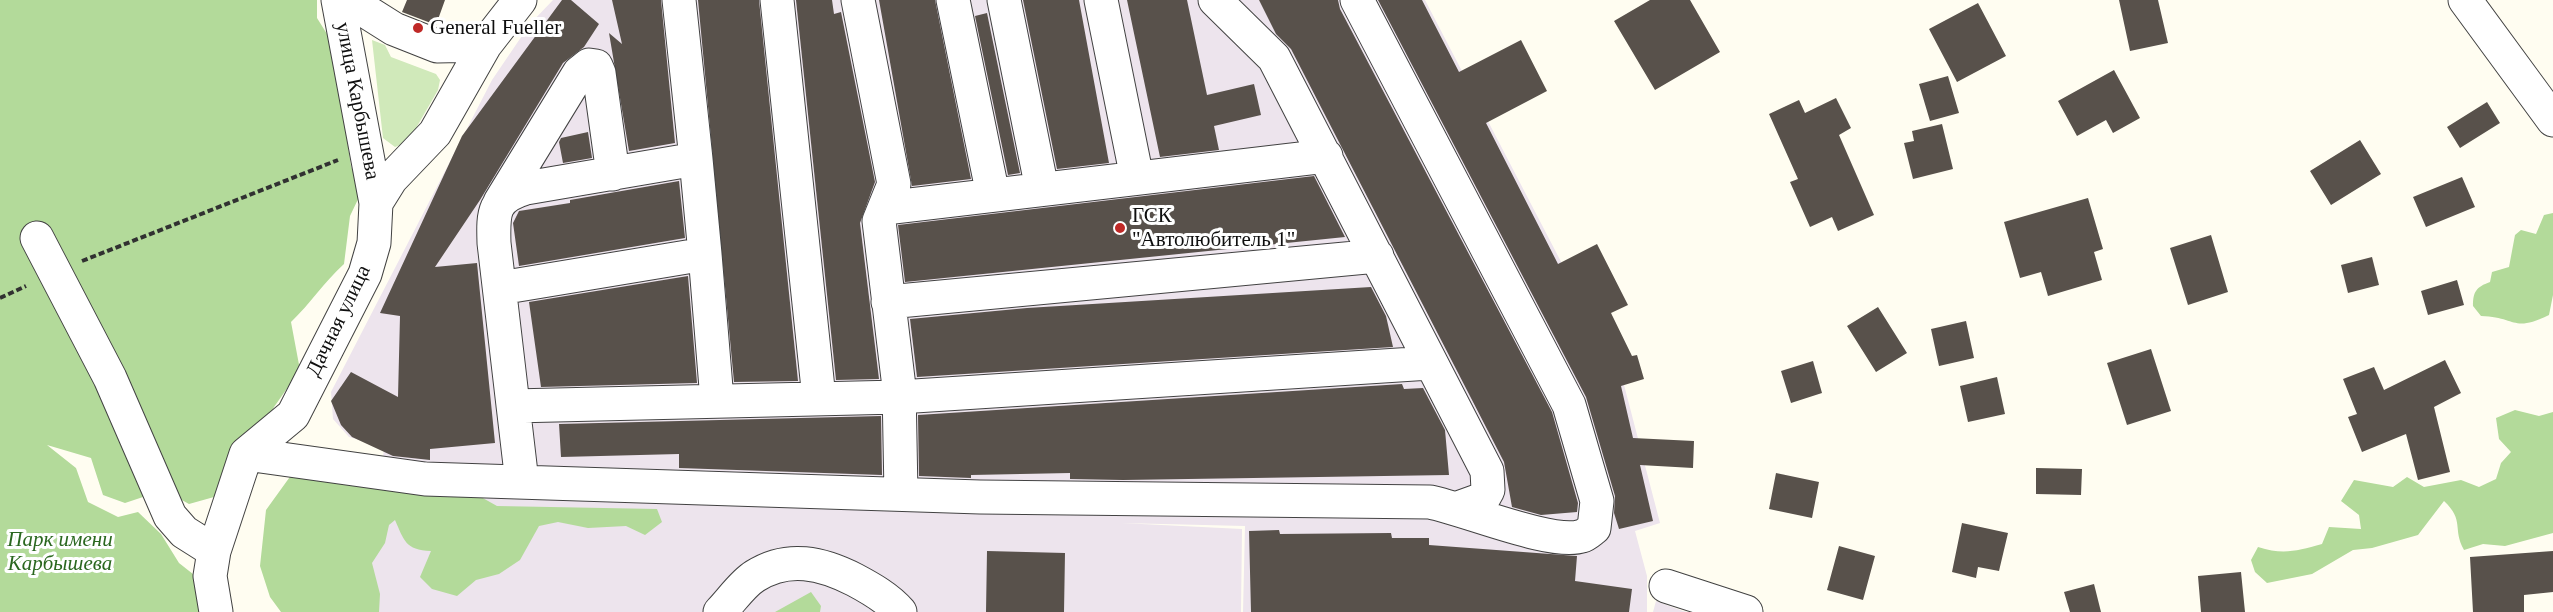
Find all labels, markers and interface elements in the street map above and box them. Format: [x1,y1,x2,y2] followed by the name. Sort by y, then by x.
[430,15,561,41] place label: General Fueller
[329,20,385,182] street label: улица Карбышева
[411,21,425,35] marker: General Fueller
[1132,203,1295,253] place label: ГСК "Автолюбитель 1"
[1113,221,1127,235] marker: ГСК "Автолюбитель 1"
[301,261,377,381] street label: Дачная улица
[7,527,113,577] park label: Парк имени Карбышева

